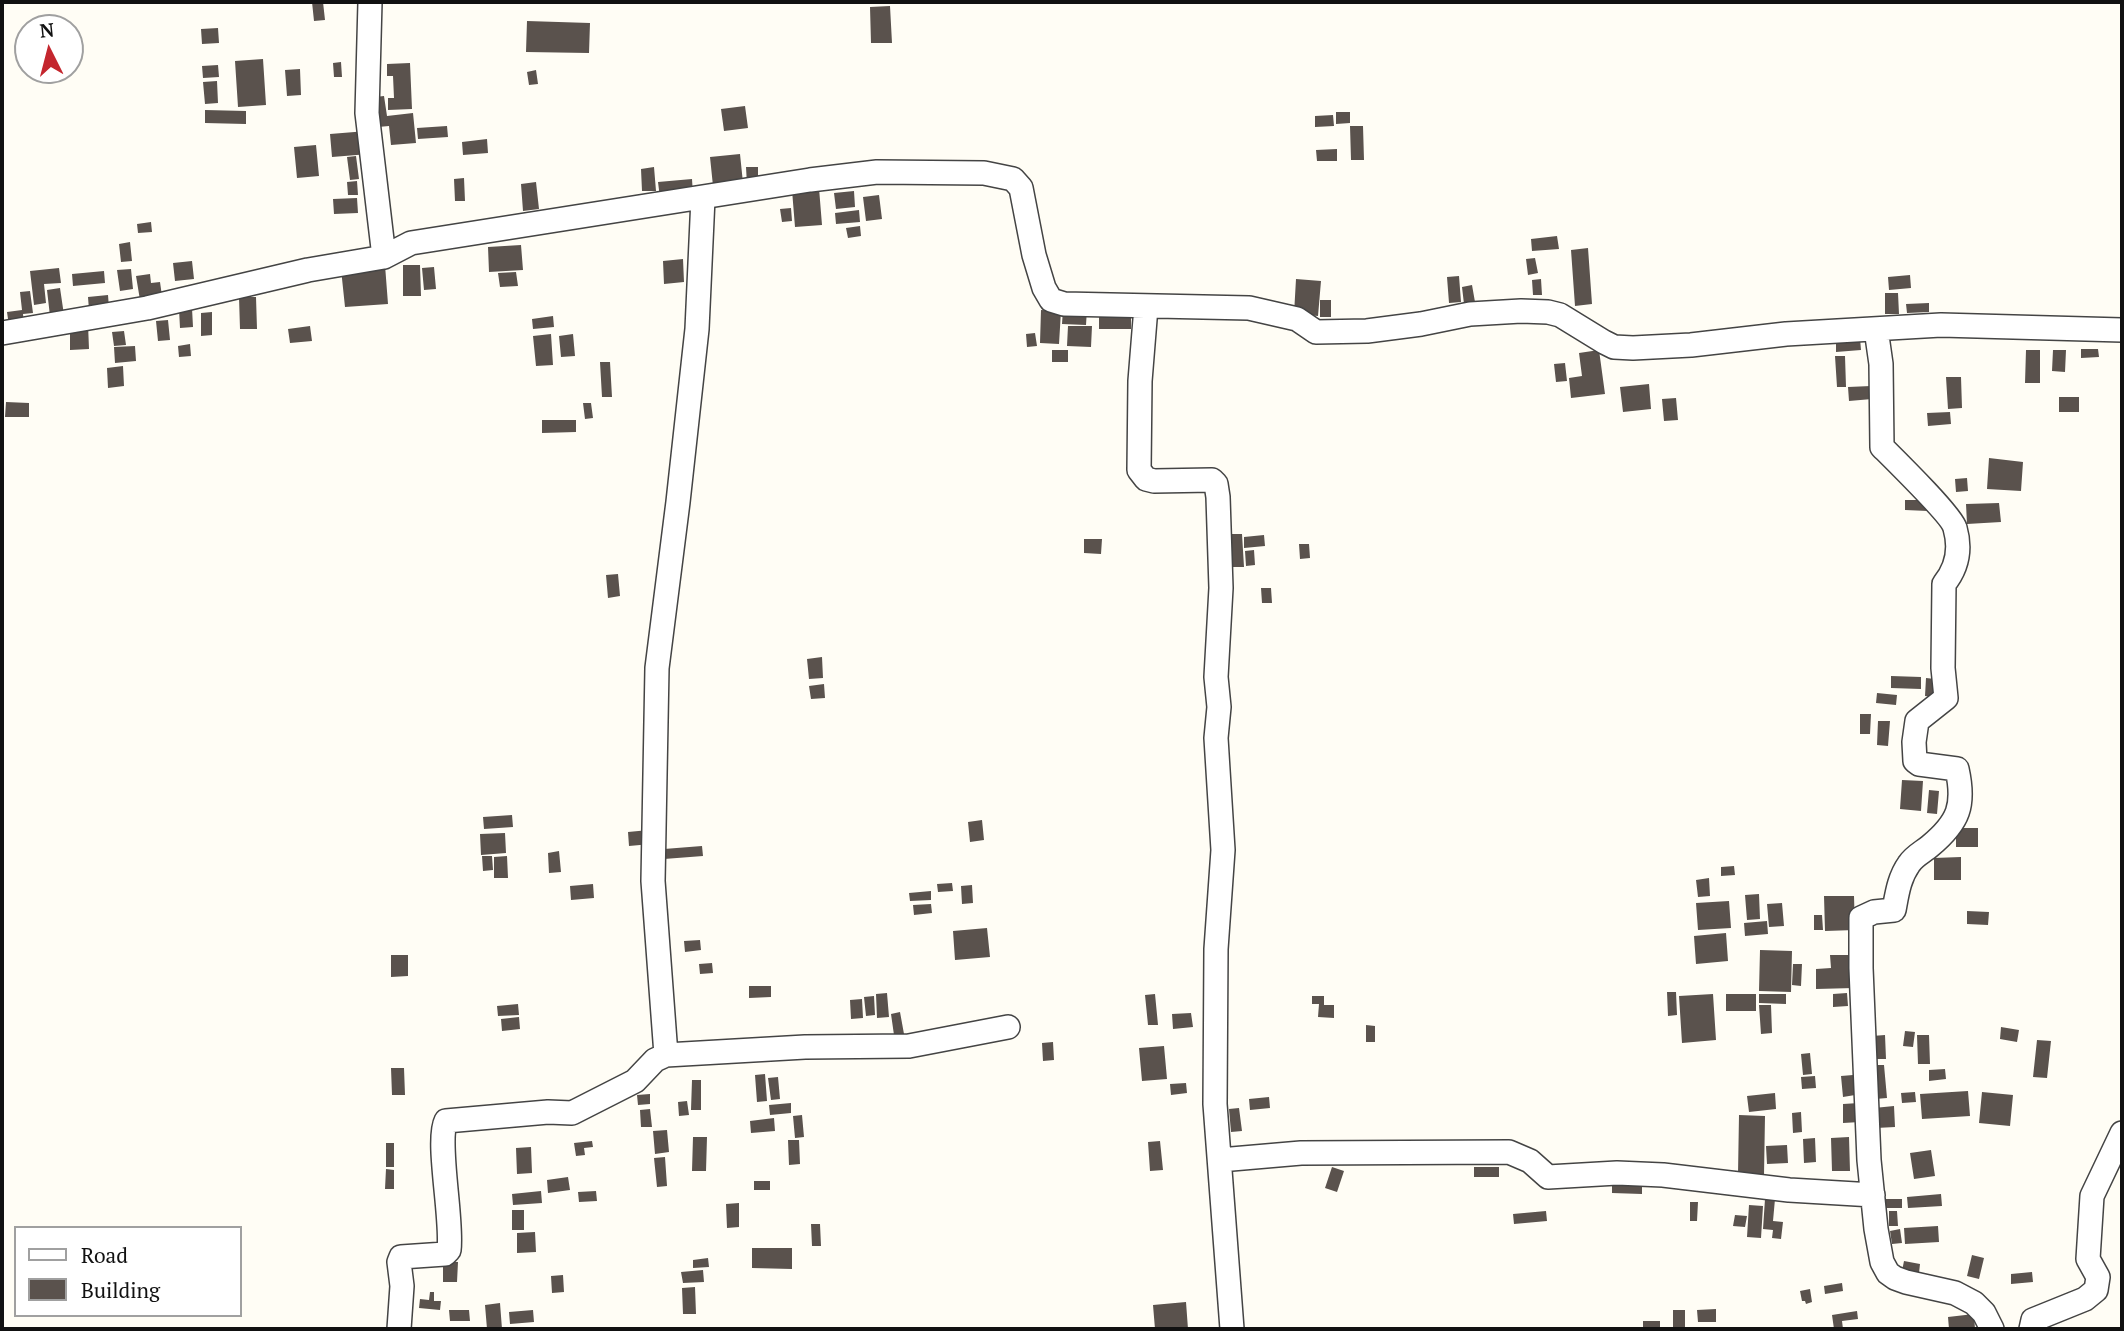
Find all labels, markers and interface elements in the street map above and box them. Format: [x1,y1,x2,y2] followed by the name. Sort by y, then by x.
[14,14,84,84] north arrow
[38,16,55,43] text: N
[14,1226,242,1317] legend
[81,1241,128,1269] text: Road
[81,1276,160,1304] text: Building

